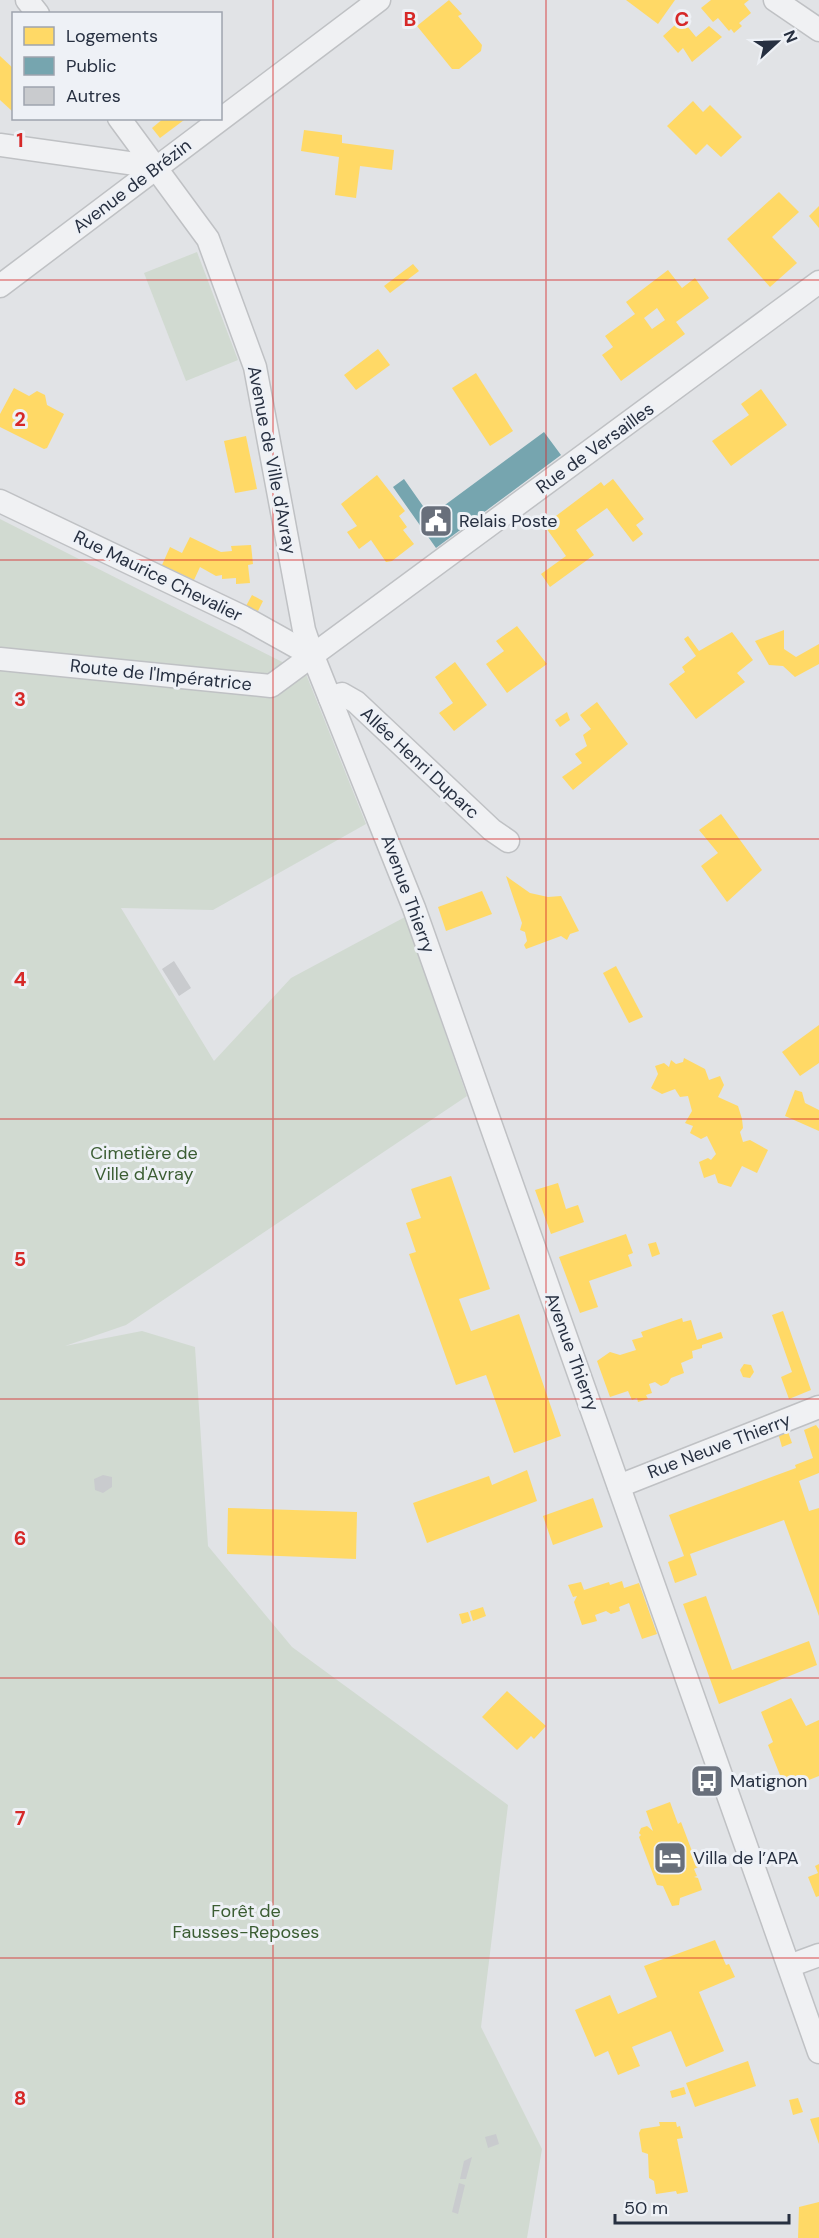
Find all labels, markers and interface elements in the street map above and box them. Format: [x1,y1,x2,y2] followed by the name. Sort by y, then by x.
[404,6,416,32] text: B
[675,6,689,32] text: C
[12,12,222,120] legend
[747,12,807,72] north arrow
[66,24,158,48] text: Logements
[779,27,802,46] text: N
[66,54,117,78] text: Public
[66,84,121,108] text: Autres
[16,127,24,153] text: 1
[68,134,196,238] street label: Avenue de Brézin
[242,364,302,556] street label: Avenue de Ville d'Avray
[531,397,659,499] street label: Rue de Versailles
[14,406,26,432] text: 2
[418,503,454,539] public building icon: Relais Poste
[459,509,558,533] place label: Relais Poste
[70,525,247,627] street label: Rue Maurice Chevalier
[69,654,253,696] street label: Route de l'Impératrice
[14,686,26,712] text: 3
[355,702,485,824] street label: Allée Henri Duparc
[375,832,441,956] street label: Avenue Thierry
[14,966,27,992] text: 4
[90,1141,198,1186] park label: Cimetière de Ville d'Avray
[14,1246,26,1272] text: 5
[539,1290,605,1414] street label: Avenue Thierry
[644,1408,794,1484] street label: Rue Neuve Thierry
[14,1525,26,1551] text: 6
[689,1763,725,1799] bus stop icon: Matignon
[730,1769,807,1793] place label: Matignon
[15,1805,26,1831] text: 7
[652,1840,688,1876] hotel icon: Villa de l’APA
[693,1846,799,1870] place label: Villa de l’APA
[173,1899,319,1944] park label: Forêt de Fausses-Reposes
[14,2085,26,2111] text: 8
[615,2187,789,2225] scale bar
[624,2196,668,2220] text: 50 m

